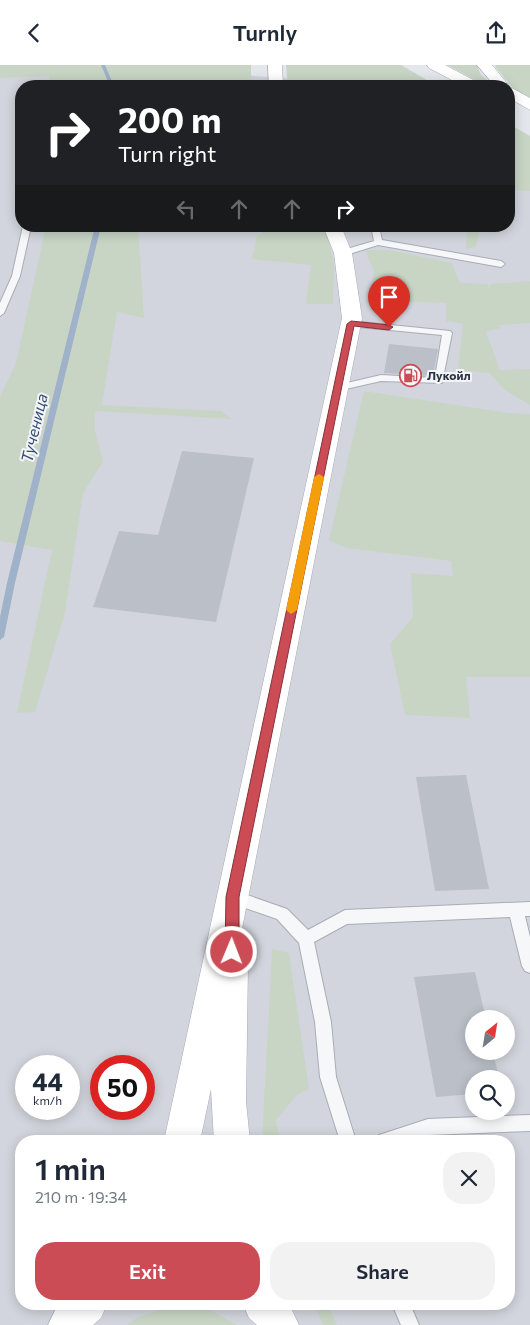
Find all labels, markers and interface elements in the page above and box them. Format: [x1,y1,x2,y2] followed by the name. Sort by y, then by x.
[20,19,48,47] icon: back
[233,19,297,46] text: Turnly
[482,19,510,47] icon: share
[118,97,221,140] text: 200 m
[35,100,100,165] icon: right
[118,140,216,167] text: Turn right
[172,195,200,223] icon: left
[225,195,253,223] icon: ahead
[278,195,306,223] icon: ahead
[331,195,359,223] icon: right
[368,276,410,327] pin
[375,283,403,311] icon: arrive
[399,364,423,388] fuel station icon: Лукойл
[427,368,471,382] place label: Лукойл
[16,391,51,464] water label: Тученица
[205,925,257,977] position arrow
[465,1010,515,1060] north arrow
[465,1010,515,1120] map controls
[90,1055,155,1120] speed limit sign: 50
[32,1066,63,1096] text: 44
[465,1070,515,1120] button: search
[33,1093,62,1107] text: km/h
[35,1149,106,1186] text: 1 min
[443,1152,495,1204] button: close
[35,1187,127,1206] text: 210 m · 19:34
[35,1242,260,1300] button: Exit
[270,1242,495,1300] button: Share

